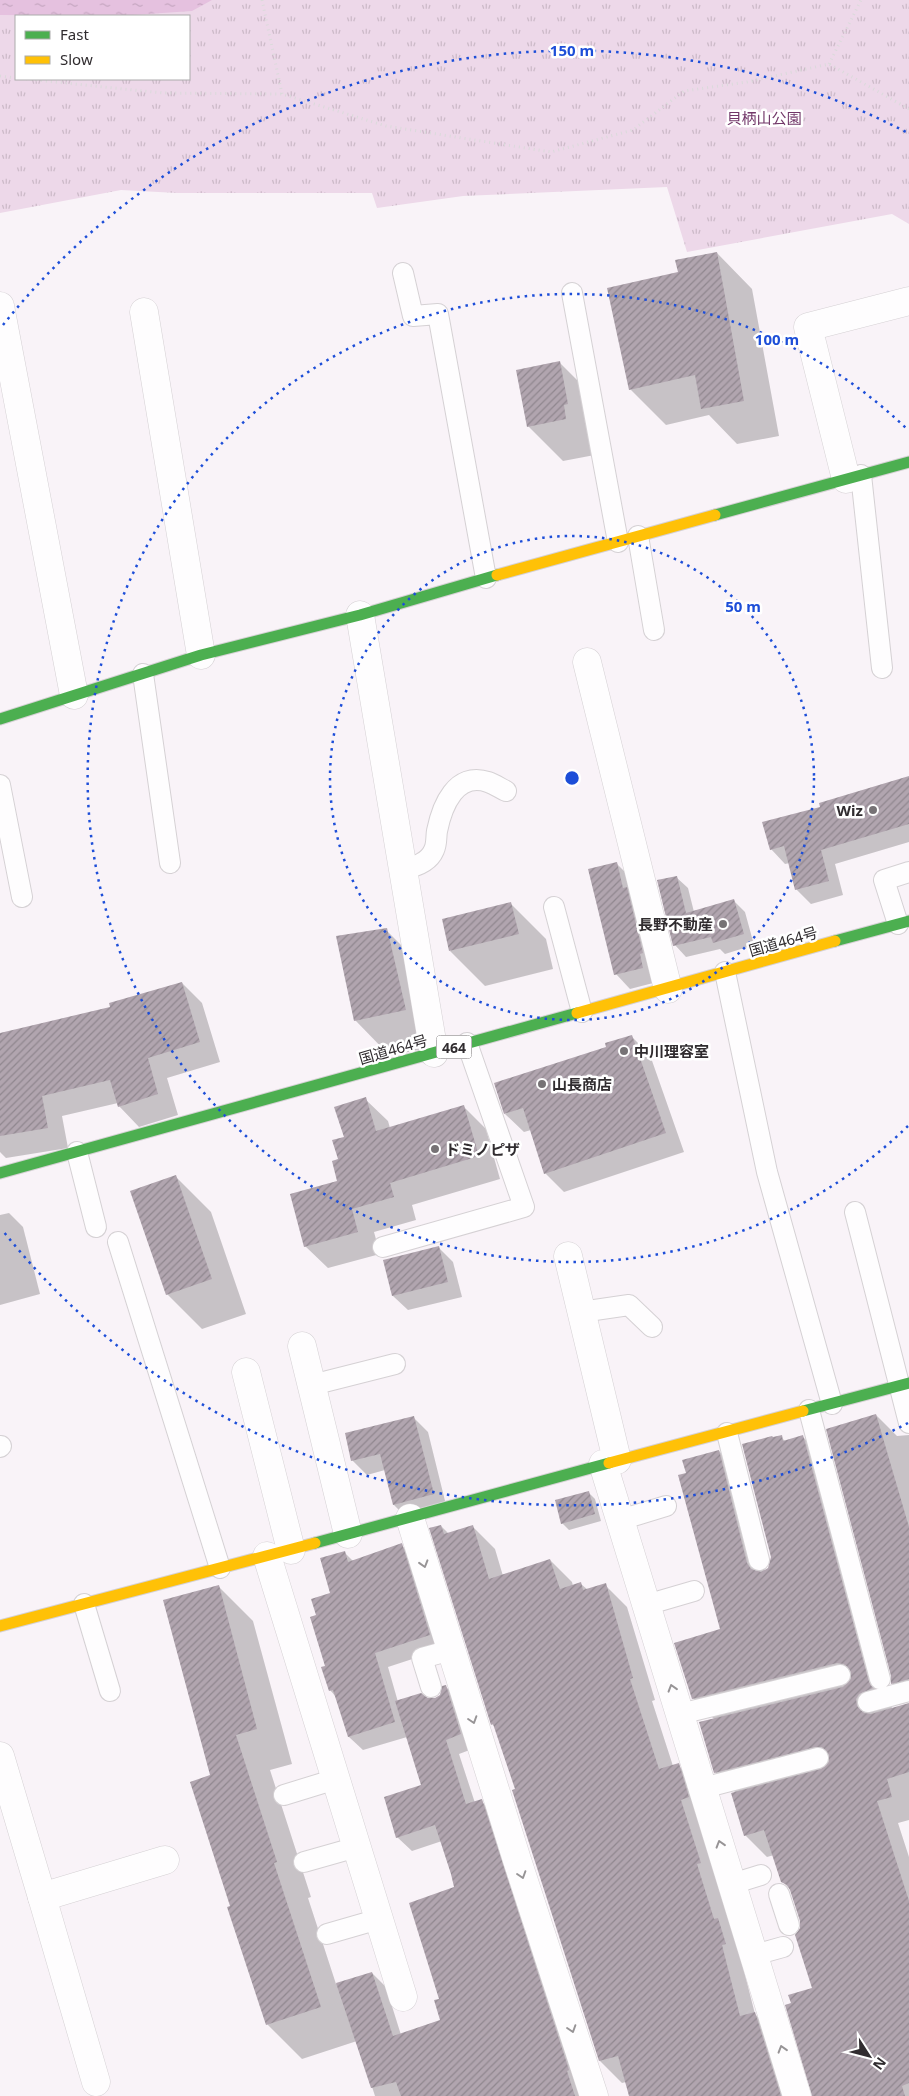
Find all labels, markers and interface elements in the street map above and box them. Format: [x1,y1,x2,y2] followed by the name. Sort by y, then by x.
[15,15,190,80] legend
[60,24,89,44] text: Fast
[550,40,594,60] text: 150 m
[60,49,93,69] text: Slow
[726,108,802,128] park label: 貝柄山公園
[755,329,799,349] text: 100 m
[725,596,761,616] text: 50 m
[563,769,581,787] centre of rings
[837,800,863,820] place label: Wiz
[867,804,879,816] marker: Wiz
[638,914,713,934] place label: 長野不動産
[717,918,729,930] marker: 長野不動産
[746,922,820,960] street label: 国道464号
[356,1030,430,1068] street label: 国道464号
[436,1036,472,1058] road number: 464
[634,1041,709,1061] place label: 中川理容室
[618,1045,630,1057] marker: 中川理容室
[552,1074,612,1094] place label: 山長商店
[536,1078,548,1090] marker: 山長商店
[445,1139,520,1159] place label: ドミノピザ
[429,1143,441,1155] marker: ドミノピザ
[419,1560,429,1568] one-way arrow
[667,1685,677,1693] one-way arrow
[467,1715,477,1723] one-way arrow
[715,1840,725,1848] one-way arrow
[516,1870,526,1878] one-way arrow
[567,2024,577,2033] one-way arrow
[844,2031,894,2081] north arrow
[778,2046,788,2054] one-way arrow
[869,2054,891,2074] text: N

